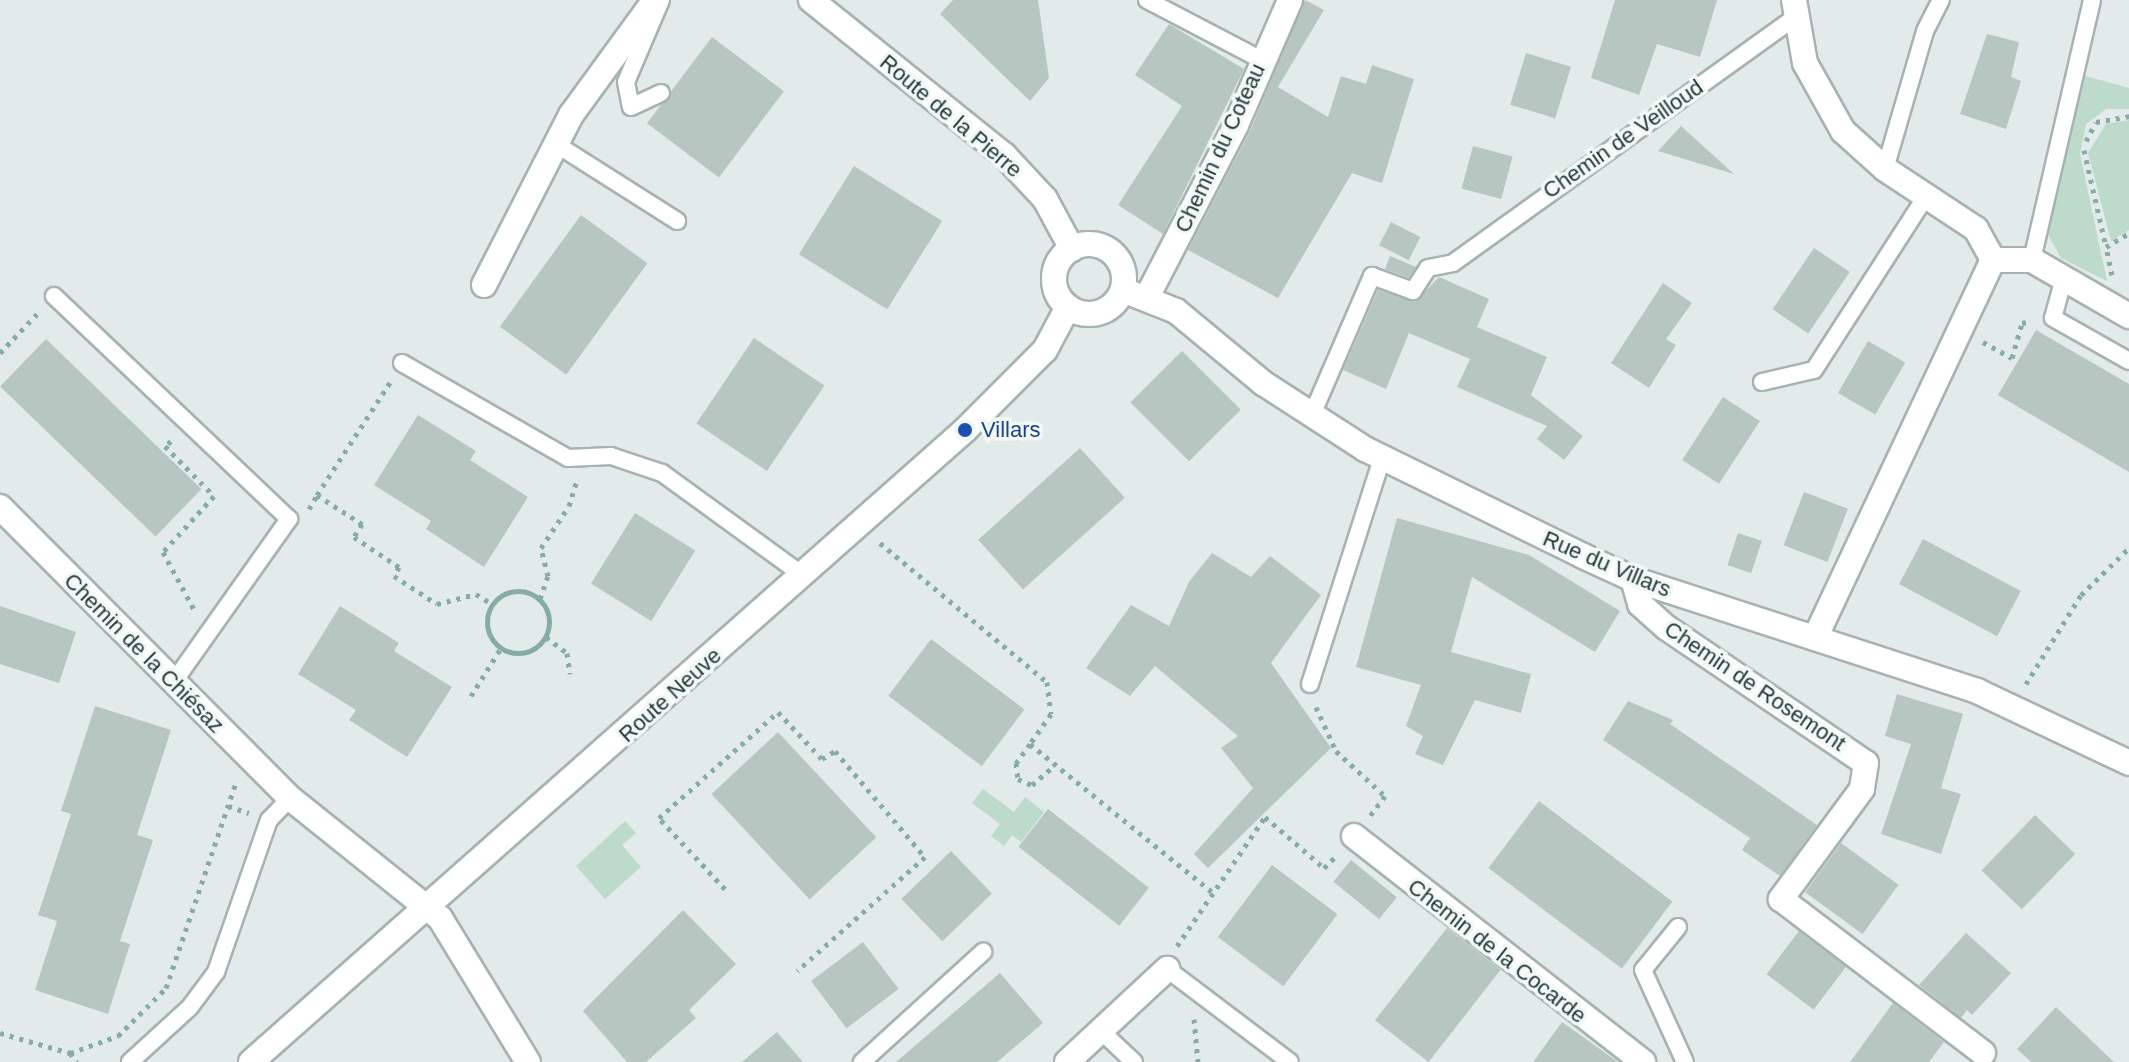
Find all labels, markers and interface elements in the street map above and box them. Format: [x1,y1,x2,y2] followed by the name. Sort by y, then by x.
[875,49,1027,183] street label: Route de la Pierre
[1169,59,1271,237] street label: Chemin du Coteau
[1538,74,1708,204] street label: Chemin de Veilloud
[981,417,1041,443] place label: Villars
[956,421,974,439] marker: Villars
[1539,525,1675,603] street label: Rue du Villars
[59,568,229,738] street label: Chemin de la Chiésaz
[1659,616,1851,756] street label: Chemin de Rosemont
[613,642,727,748] street label: Route Neuve
[1403,873,1591,1029] street label: Chemin de la Cocarde

